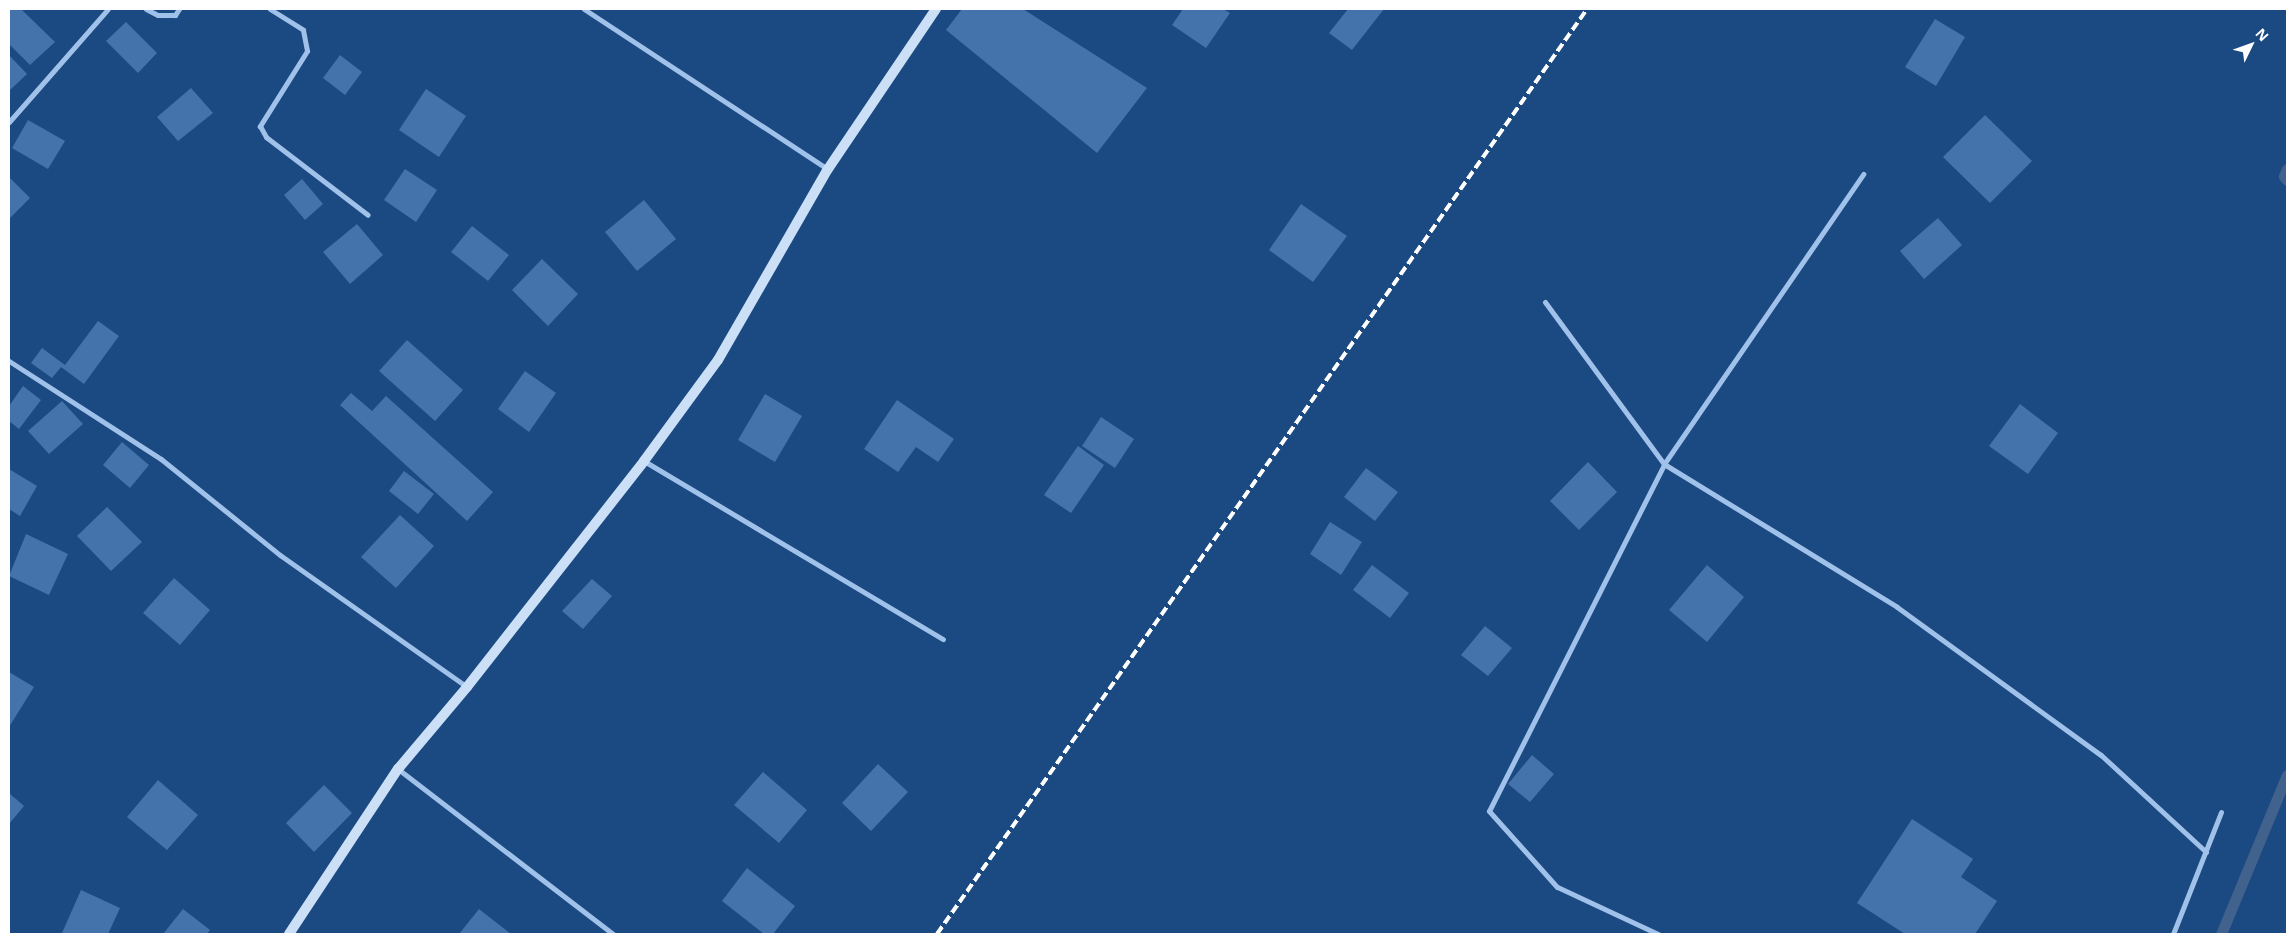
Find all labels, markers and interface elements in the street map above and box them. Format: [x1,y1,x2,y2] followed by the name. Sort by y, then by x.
[2226,20,2276,70] north arrow
[2252,24,2273,45] text: N

